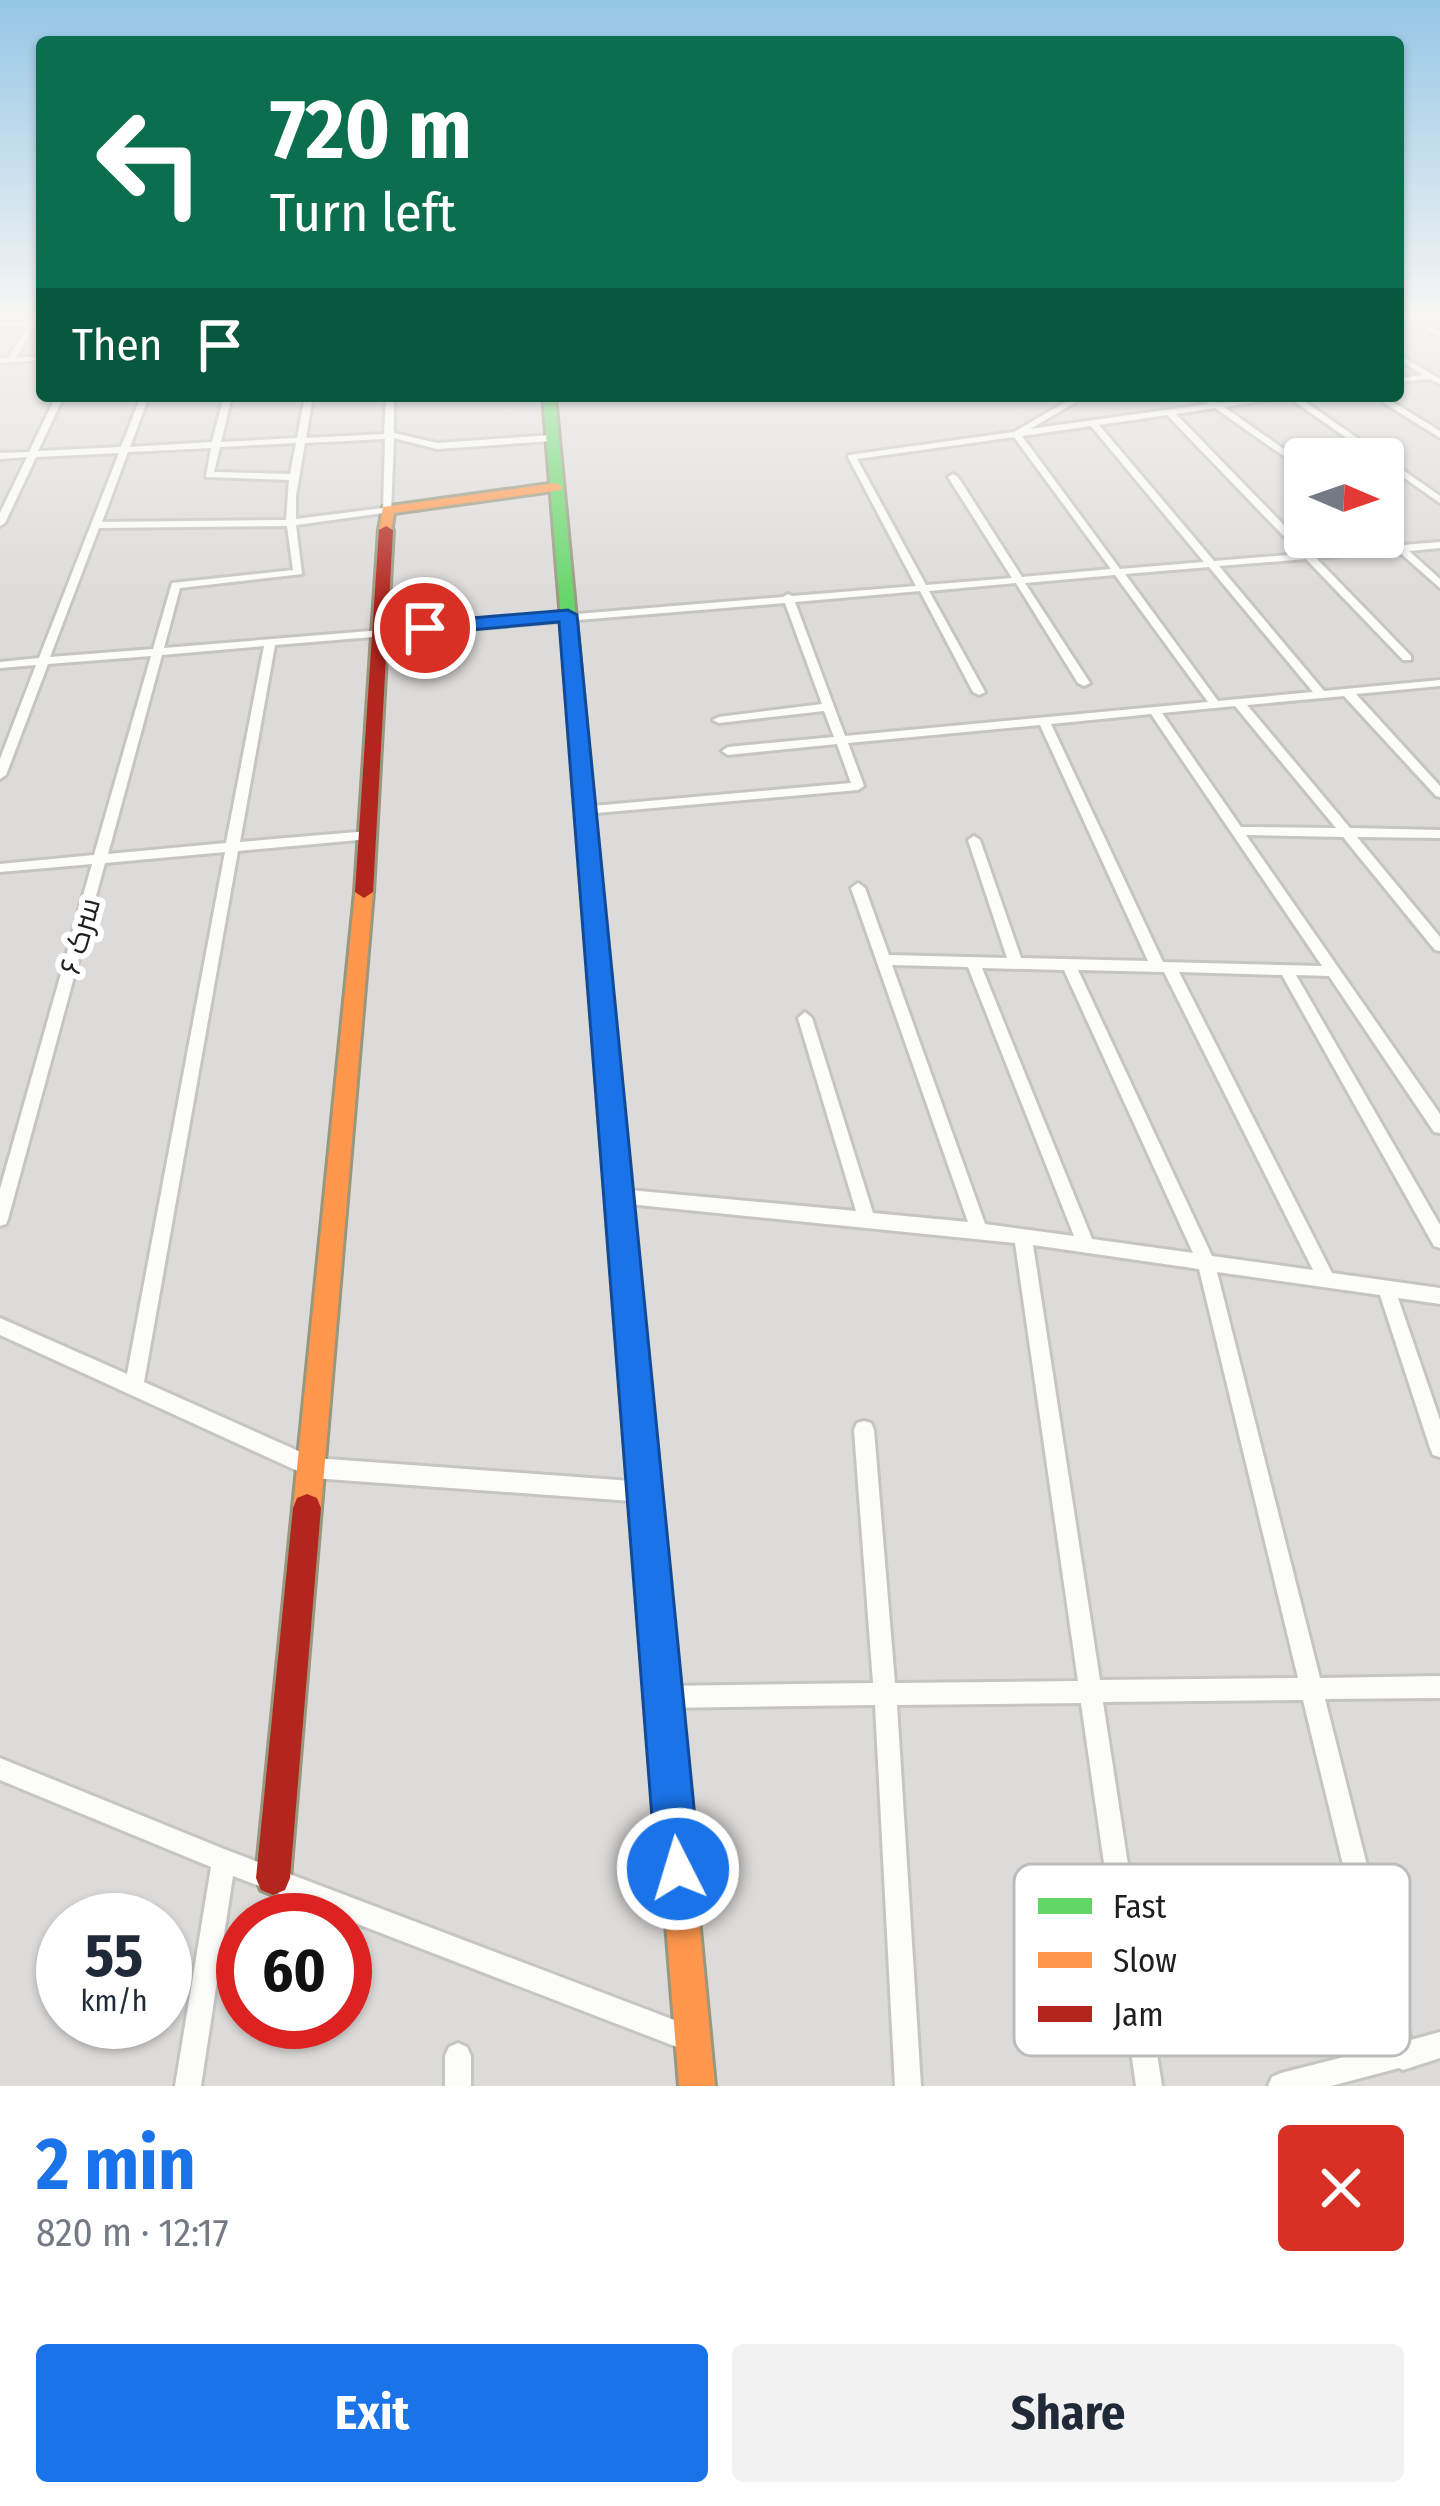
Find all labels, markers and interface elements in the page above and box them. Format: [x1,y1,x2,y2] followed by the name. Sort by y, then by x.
[270,79,472,180] text: 720 m
[72,84,228,240] icon: left
[270,181,456,245] text: Turn left
[187,312,253,378] icon: arrive
[72,318,163,372] text: Then
[1284,438,1404,558] north arrow
[1284,438,1404,558] map controls
[374,577,476,679] pin
[392,595,458,661] icon: arrive
[52,893,108,979] street label: سرک ۶
[615,1806,741,1932] position arrow
[1014,1864,1410,2056] legend
[1113,1887,1167,1927] text: Fast
[216,1893,372,2049] speed limit sign: 60
[85,1920,143,1992] text: 55
[1113,1941,1177,1981] text: Slow
[81,1983,147,2019] text: km/h
[1113,1995,1164,2035] text: Jam
[36,2122,196,2208] text: 2 min
[1278,2125,1404,2251] button: close
[36,2210,229,2256] text: 820 m · 12:17
[36,2344,708,2482] button: Exit
[732,2344,1404,2482] button: Share

